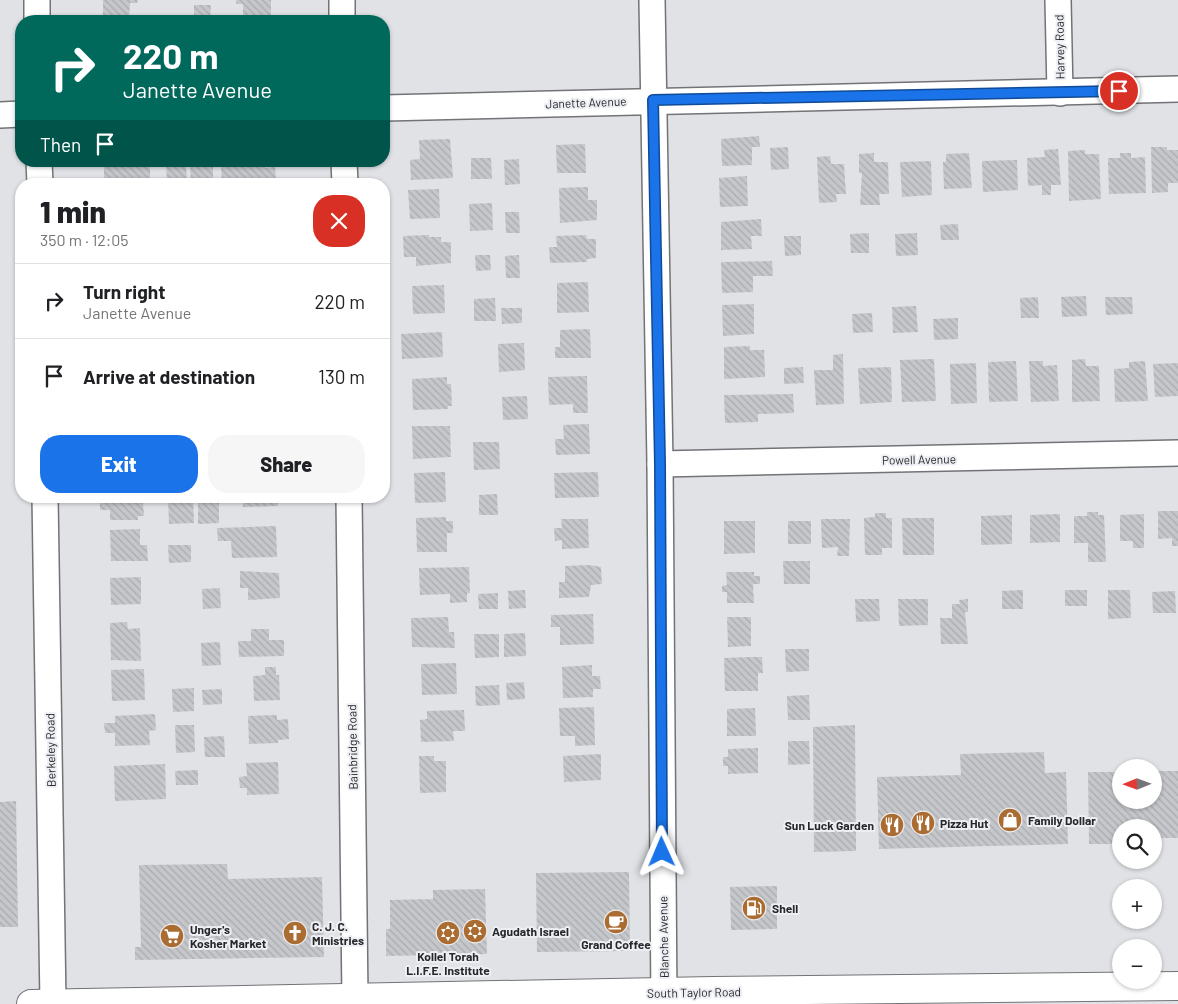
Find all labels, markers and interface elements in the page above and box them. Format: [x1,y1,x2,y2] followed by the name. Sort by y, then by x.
[1051,14,1067,80] street label: Harvey Road
[123,34,218,76] text: 220 m
[40,35,105,100] icon: right
[1098,70,1140,112] pin
[123,76,272,102] text: Janette Avenue
[1105,77,1133,105] icon: arrive
[545,94,627,110] street label: Janette Avenue
[91,130,119,158] icon: arrive
[40,133,81,156] text: Then
[40,193,106,229] text: 1 min
[313,195,365,247] button: close
[40,230,129,249] text: 350 m · 12:05
[83,280,165,303] text: Turn right
[40,287,68,315] icon: right
[314,290,365,313] text: 220 m
[83,303,191,322] text: Janette Avenue
[40,362,68,390] icon: arrive
[83,365,255,388] text: Arrive at destination
[318,365,365,388] text: 130 m
[40,435,198,493] button: Exit
[208,435,365,493] button: Share
[882,451,956,467] street label: Powell Avenue
[344,704,360,790] street label: Bainbridge Road
[42,713,58,787] street label: Berkeley Road
[1112,759,1162,809] north arrow
[1112,759,1162,989] map controls
[997,807,1023,833] shop icon: Family Dollar
[910,810,936,836] restaurant icon: Pizza Hut
[879,812,905,838] restaurant icon: Sun Luck Garden
[1028,813,1096,827] place label: Family Dollar
[940,816,989,830] place label: Pizza Hut
[785,818,874,832] place label: Sun Luck Garden
[1112,819,1162,869] button: search
[635,825,687,877] position arrow
[1112,879,1162,929] button: +
[741,895,767,921] fuel station icon: Shell
[655,896,671,978] street label: Blanche Avenue
[772,901,798,915] place label: Shell
[603,909,629,935] cafe icon: Grand Coffee
[462,918,488,944] synagogue icon: Agudath Israel
[312,919,364,947] place label: C. J. C. Ministries
[282,920,308,946] church icon: C. J. C. Ministries
[435,920,461,946] synagogue icon: Kollel Torah L.I.F.E. Institute
[190,922,267,950] place label: Unger's Kosher Market
[159,923,185,949] supermarket icon: Unger's Kosher Market
[492,924,569,938] place label: Agudath Israel
[581,937,651,951] place label: Grand Coffee
[1112,939,1162,989] button: −
[406,949,490,977] place label: Kollel Torah L.I.F.E. Institute
[647,984,741,1000] street label: South Taylor Road

